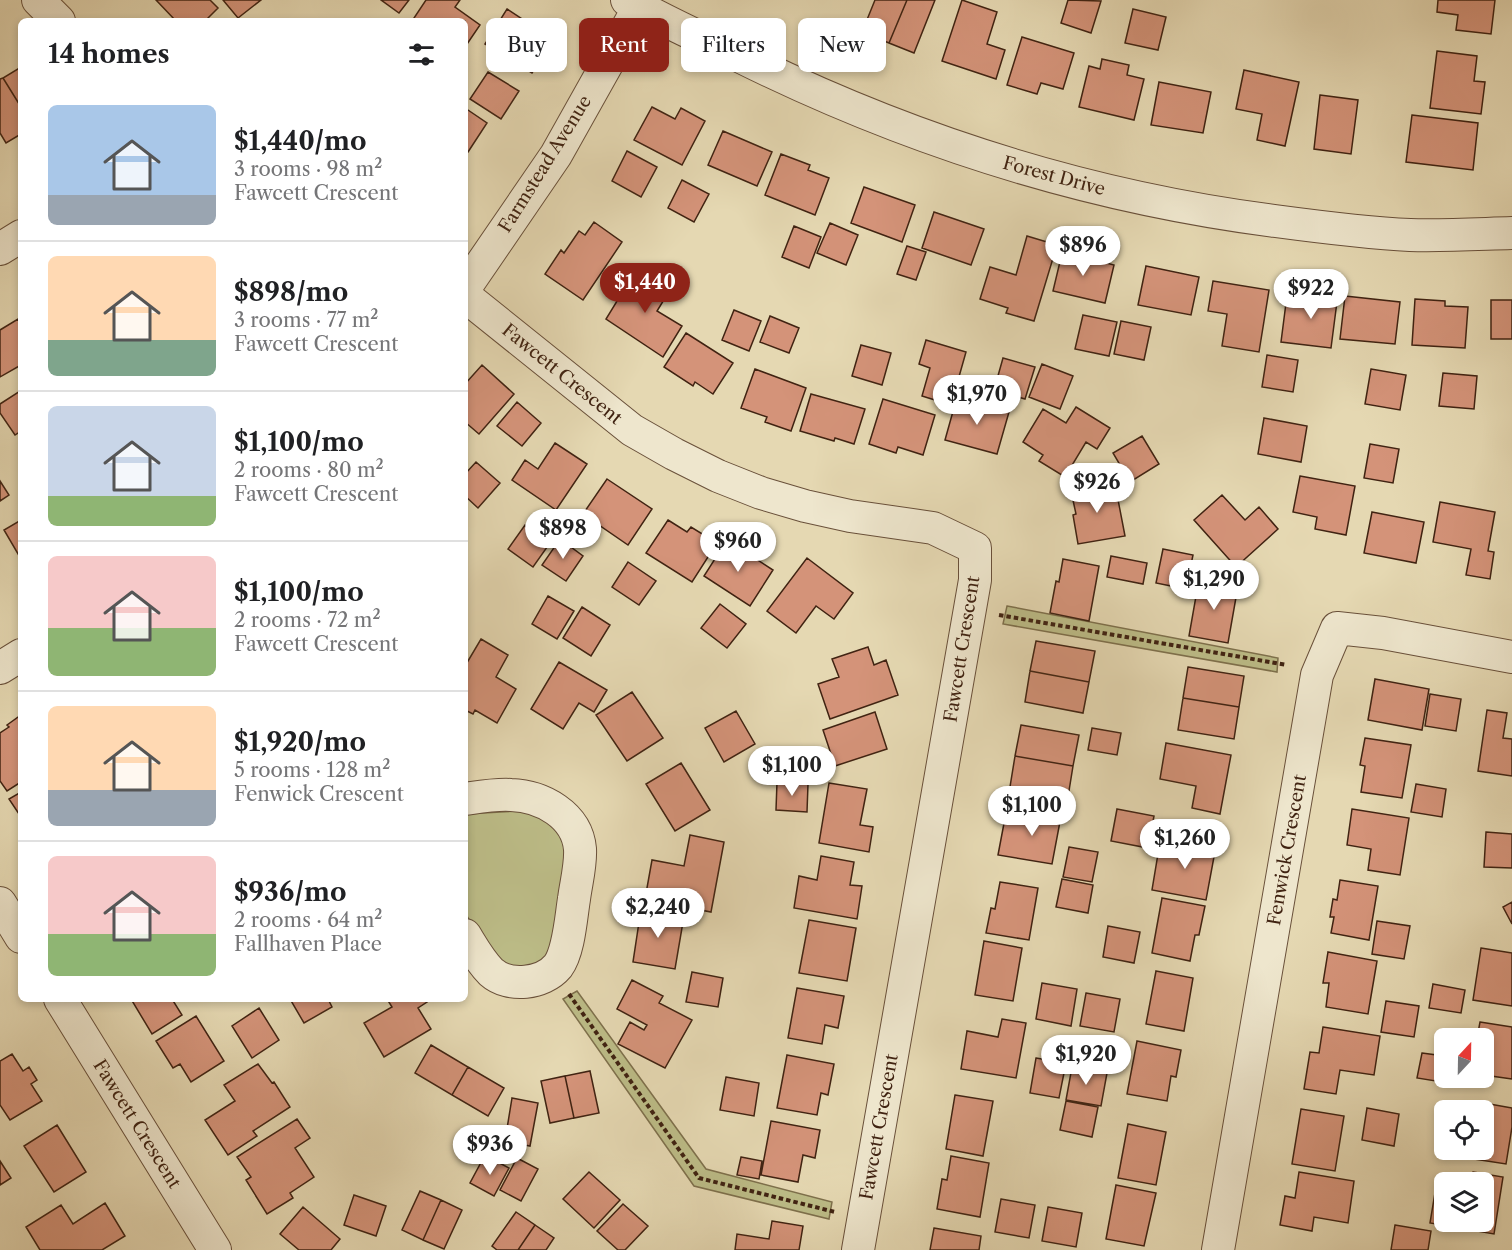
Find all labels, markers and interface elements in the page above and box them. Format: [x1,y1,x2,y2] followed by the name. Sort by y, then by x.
[486,18,567,72] chip: Buy
[579,18,669,72] chip: Rent
[681,18,786,72] chip: Filters
[798,18,886,72] chip: New
[48,38,170,70] text: 14 homes
[405,38,438,71] icon: filters
[494,91,596,237] street label: Farmstead Avenue
[234,125,366,157] text: $1,440/mo
[96,129,168,201] icon: home
[1000,152,1108,200] street label: Forest Drive
[234,157,382,181] text: 3 rooms · 98 m²
[234,181,398,205] text: Fawcett Crescent
[1047,226,1119,277] pin: $896
[1059,233,1107,257] text: $896
[596,263,694,314] pin: $1,440
[1275,269,1347,320] pin: $922
[614,270,676,294] text: $1,440
[234,276,348,308] text: $898/mo
[1288,276,1334,300] text: $922
[96,280,168,352] icon: home
[234,308,378,332] text: 3 rooms · 77 m²
[498,319,627,429] street label: Fawcett Crescent
[234,332,398,356] text: Fawcett Crescent
[928,375,1026,426] pin: $1,970
[947,382,1007,406] text: $1,970
[234,426,364,458] text: $1,100/mo
[96,430,168,502] icon: home
[234,458,384,482] text: 2 rooms · 80 m²
[1061,463,1133,514] pin: $926
[1074,470,1120,494] text: $926
[234,482,398,506] text: Fawcett Crescent
[527,509,599,560] pin: $898
[539,516,587,540] text: $898
[702,522,774,573] pin: $960
[714,529,762,553] text: $960
[1165,560,1263,611] pin: $1,290
[1183,567,1245,591] text: $1,290
[940,574,985,724] street label: Fawcett Crescent
[234,576,364,608] text: $1,100/mo
[96,580,168,652] icon: home
[234,608,381,632] text: 2 rooms · 72 m²
[234,632,398,656] text: Fawcett Crescent
[234,726,366,758] text: $1,920/mo
[96,730,168,802] icon: home
[743,746,841,797] pin: $1,100
[762,753,822,777] text: $1,100
[234,758,390,782] text: 5 rooms · 128 m²
[1263,772,1311,927] street label: Fenwick Crescent
[234,782,404,806] text: Fenwick Crescent
[983,786,1081,837] pin: $1,100
[1002,793,1062,817] text: $1,100
[1136,819,1234,870] pin: $1,260
[1154,826,1216,850] text: $1,260
[234,876,346,908] text: $936/mo
[96,880,168,952] icon: home
[609,888,707,939] pin: $2,240
[626,895,690,919] text: $2,240
[234,908,383,932] text: 2 rooms · 64 m²
[234,932,382,956] text: Fallhaven Place
[1434,1028,1494,1088] north arrow
[1434,1028,1494,1232] map controls
[1037,1035,1135,1086] pin: $1,920
[1055,1042,1117,1066] text: $1,920
[855,1052,903,1202] street label: Fawcett Crescent
[88,1055,186,1193] street label: Fawcett Crescent
[1434,1100,1494,1160] button: locate
[454,1125,526,1176] pin: $936
[467,1132,513,1156] text: $936
[1434,1172,1494,1232] button: layers

